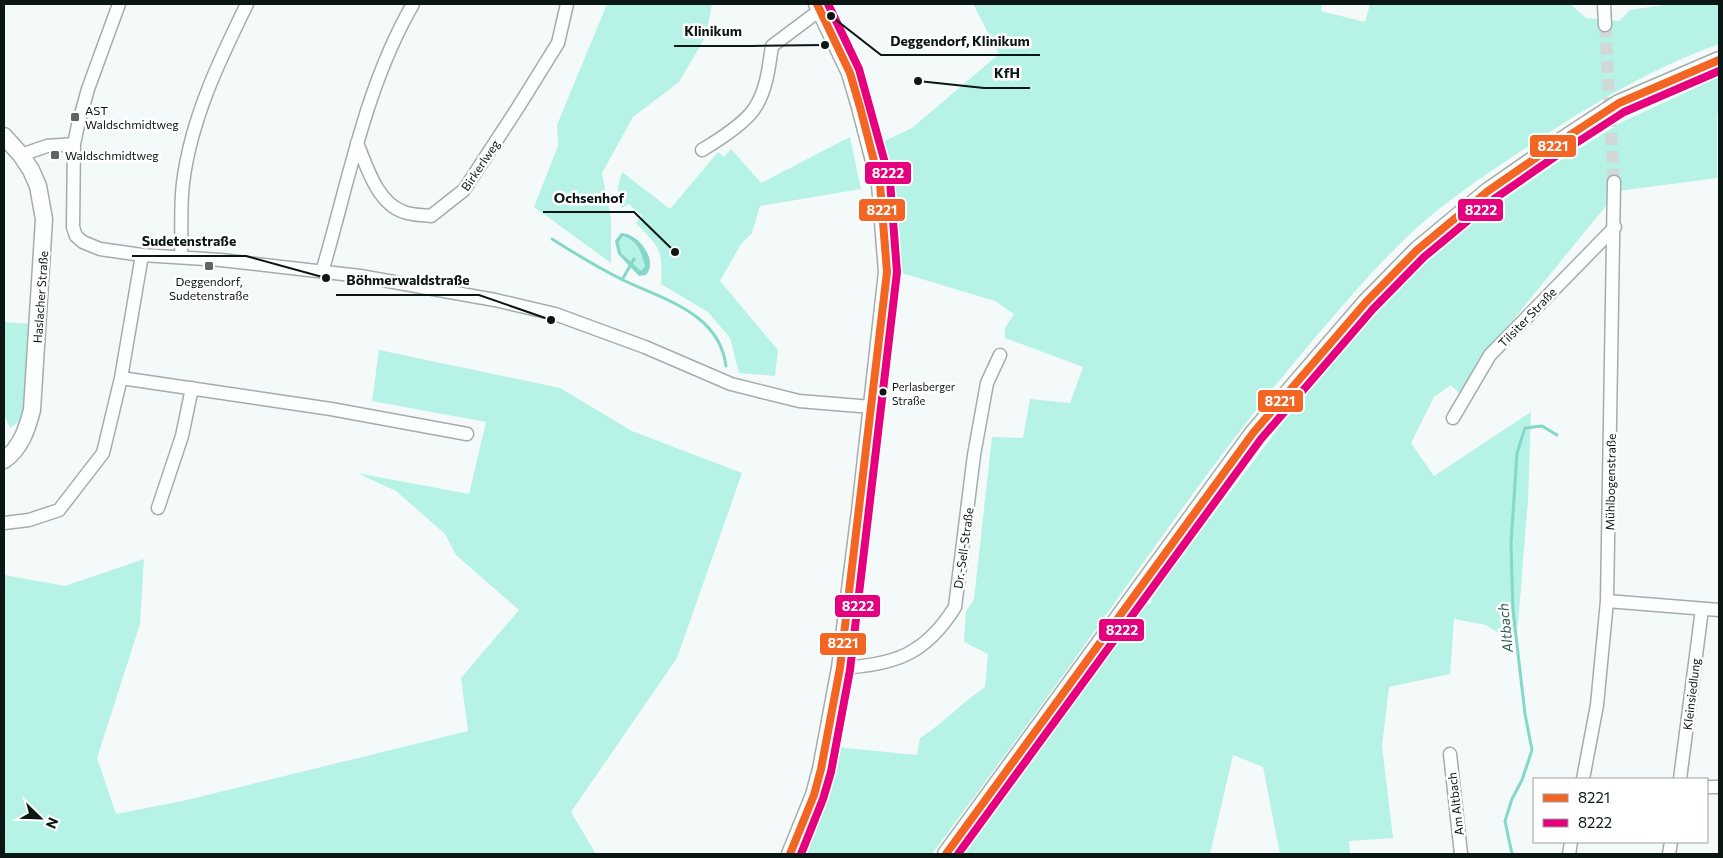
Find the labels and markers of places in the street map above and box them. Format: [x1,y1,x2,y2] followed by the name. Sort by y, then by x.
[674,17,752,46] callout: Klinikum
[881,26,1040,55] callout: Deggendorf, Klinikum
[984,59,1030,88] callout: KfH
[85,103,179,131] place label: AST Waldschmidtweg
[69,111,81,123] marker: AST Waldschmidtweg
[65,148,159,162] place label: Waldschmidtweg
[49,149,61,161] marker: Waldschmidtweg
[543,183,634,212] callout: Ochsenhof
[132,227,246,256] callout: Sudetenstraße
[203,260,215,272] marker: Deggendorf, Sudetenstraße
[336,266,479,295] callout: Böhmerwaldstraße
[169,274,249,302] place label: Deggendorf, Sudetenstraße
[892,380,956,407] place label: Perlasberger Straße
[878,387,888,397] marker: Perlasberger Straße

